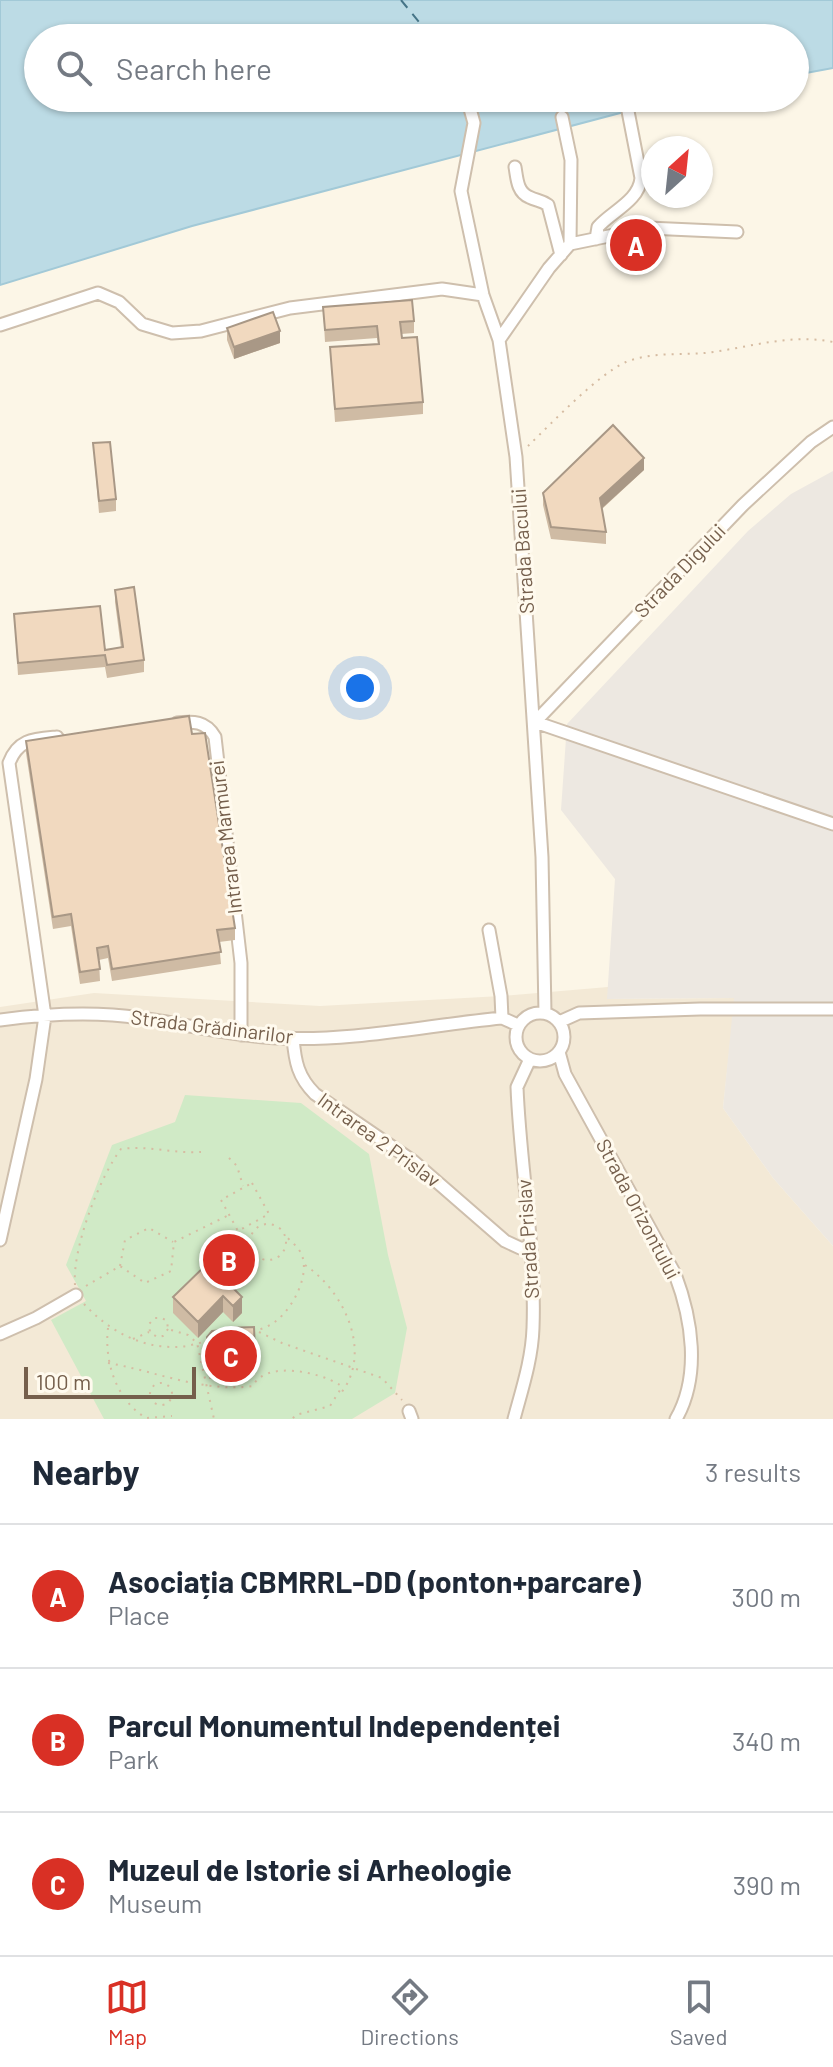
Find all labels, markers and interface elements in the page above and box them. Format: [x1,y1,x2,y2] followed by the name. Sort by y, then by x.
[24,24,809,112] search box
[52,46,96,90] icon: search
[116,50,272,86] text: Search here
[641,136,713,208] north arrow
[610,215,662,275] pin: A
[506,488,538,615] street label: Strada Bacului
[629,518,730,622] street label: Strada Digului
[340,668,380,708] your location
[204,759,246,915] street label: Intrarea Marmurei
[130,1004,295,1048] street label: Strada Grădinarilor
[314,1087,445,1192] street label: Intrarea 2 Prislav
[592,1134,686,1283] street label: Strada Orizontului
[511,1179,543,1300] street label: Strada Prislav
[203,1230,255,1290] pin: B
[205,1326,257,1386] pin: C
[24,1363,196,1399] scale bar
[36,1368,91,1394] text: 100 m
[32,1451,140,1492] text: Nearby
[705,1456,801,1487] text: 3 results
[108,1563,641,1599] text: Asociația CBMRRL-DD (ponton+parcare)
[49,1581,67,1612] text: A
[732,1581,801,1612] text: 300 m
[108,1599,170,1630] text: Place
[108,1707,560,1743] text: Parcul Monumentul Independenței
[50,1725,66,1756] text: B
[732,1725,801,1756] text: 340 m
[108,1743,159,1774] text: Park
[108,1851,512,1887] text: Muzeul de Istorie si Arheologie
[50,1869,66,1900] text: C
[733,1869,801,1900] text: 390 m
[108,1887,202,1918] text: Museum
[105,1975,149,2049] tab: Map
[360,1975,459,2049] tab: Directions
[670,1975,727,2049] tab: Saved

